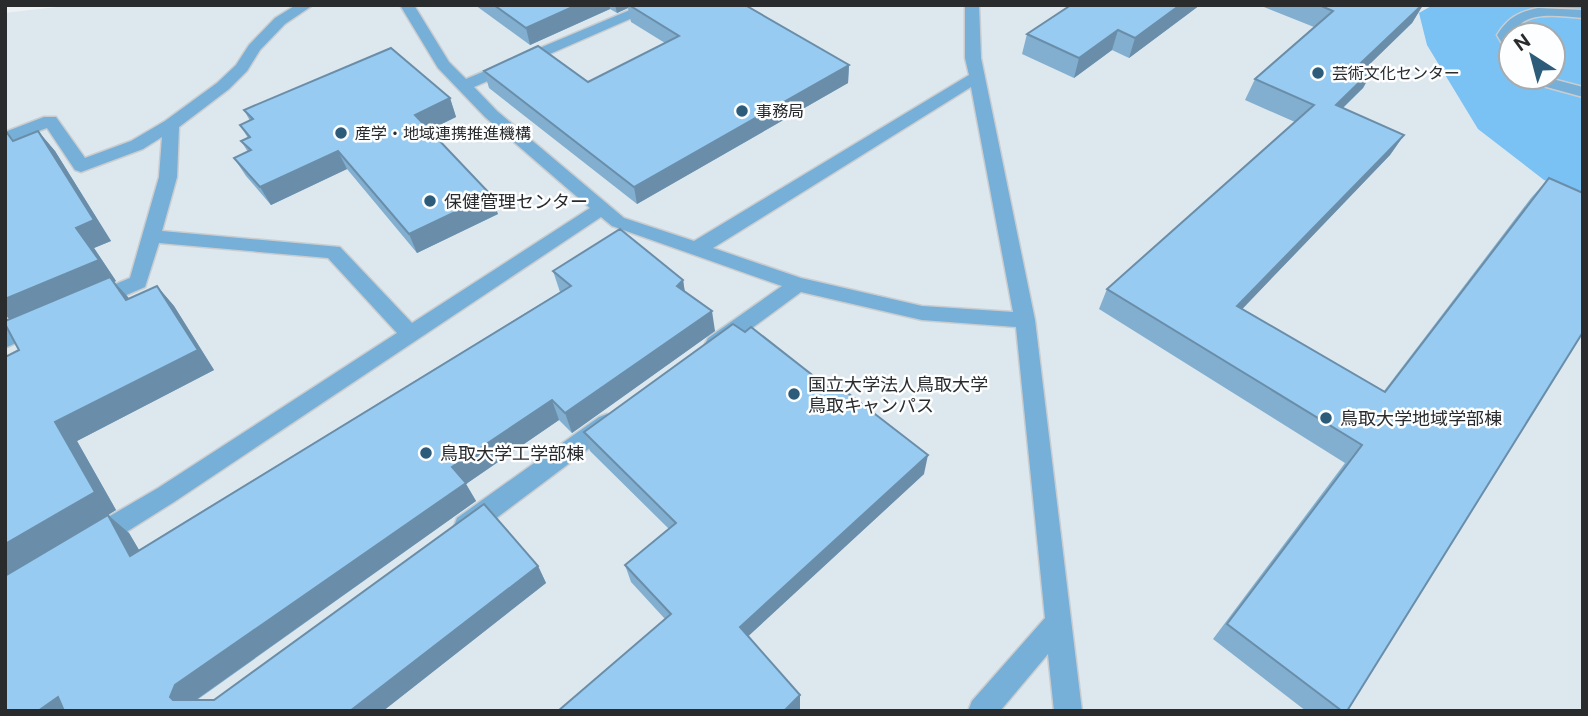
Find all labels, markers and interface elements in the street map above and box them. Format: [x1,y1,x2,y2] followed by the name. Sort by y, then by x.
[1497,21,1567,91] north arrow
[1510,29,1534,56] text: N
[1332,64,1460,83] place label: 芸術文化センター
[1310,65,1326,81] marker: 芸術文化センター
[756,102,804,121] place label: 事務局
[734,103,750,119] marker: 事務局
[355,124,531,143] place label: 産学・地域連携推進機構
[333,125,349,141] marker: 産学・地域連携推進機構
[444,191,588,212] place label: 保健管理センター
[422,193,438,209] marker: 保健管理センター
[808,374,988,416] place label: 国立大学法人鳥取大学 鳥取キャンパス
[786,386,802,402] marker: 国立大学法人鳥取大学 鳥取キャンパス
[1340,408,1502,429] place label: 鳥取大学地域学部棟
[1318,410,1334,426] marker: 鳥取大学地域学部棟
[440,443,584,464] place label: 鳥取大学工学部棟
[418,445,434,461] marker: 鳥取大学工学部棟

